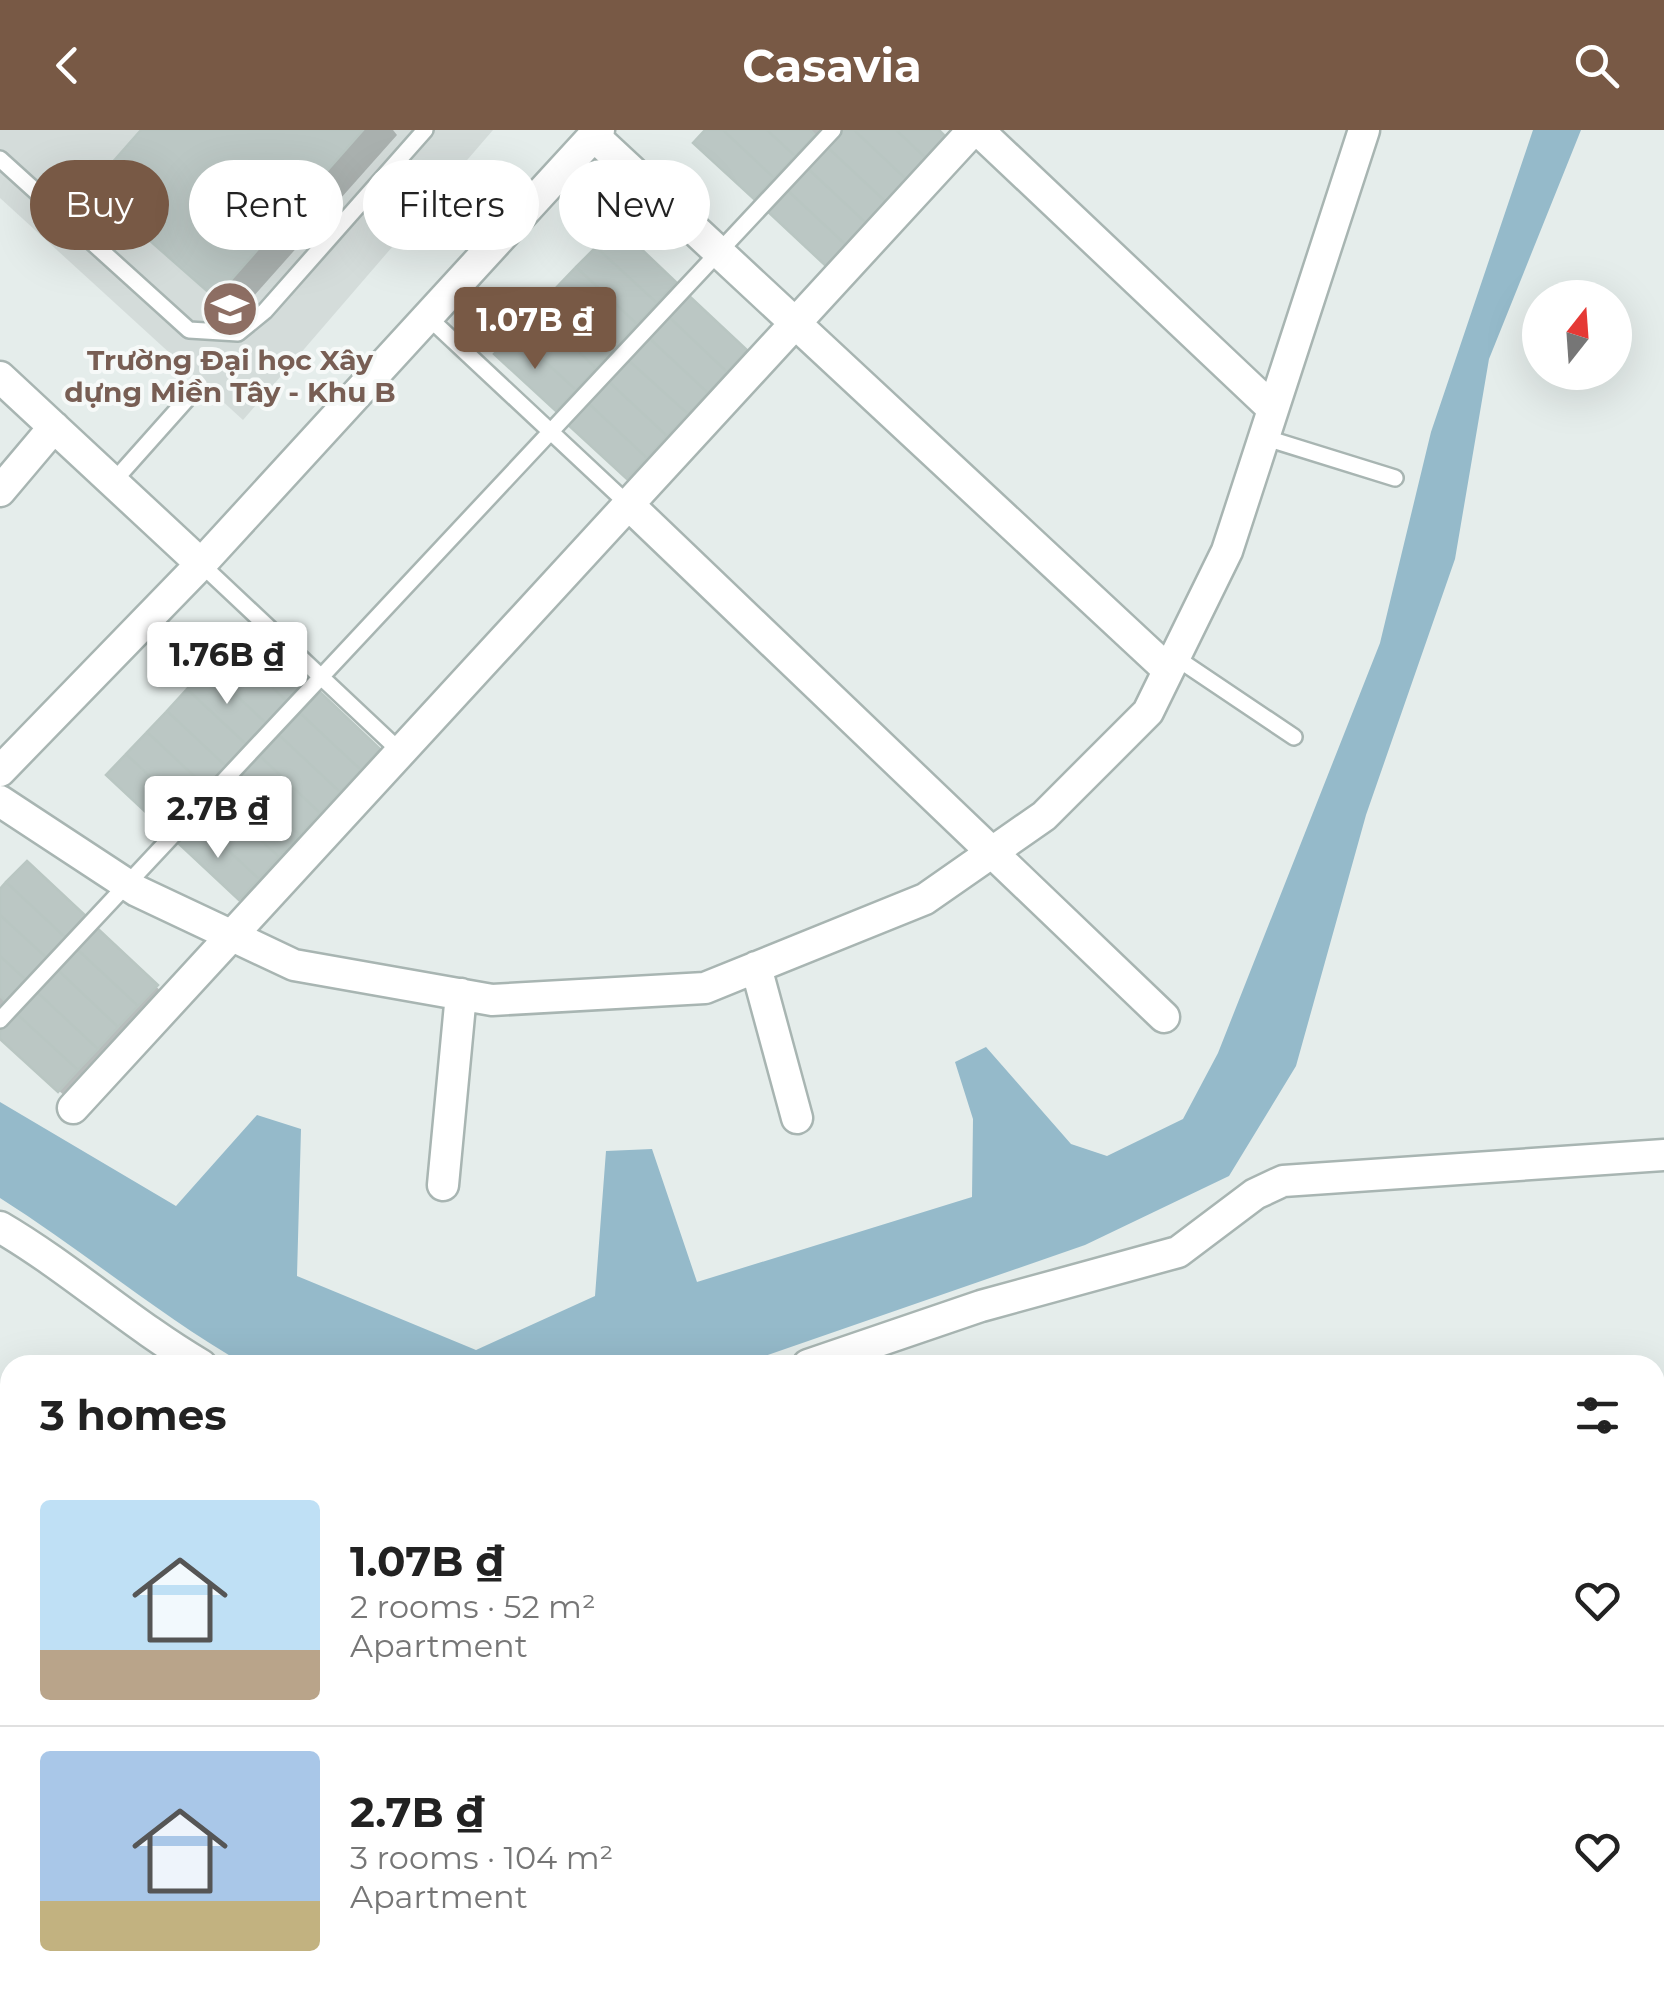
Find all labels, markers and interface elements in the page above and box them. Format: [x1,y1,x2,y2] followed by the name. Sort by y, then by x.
[40,38,95,93] icon: back
[742,38,922,93] text: Casavia
[1569,38,1624,93] icon: search
[30,160,169,250] chip: Buy
[189,160,343,250] chip: Rent
[363,160,539,250] chip: Filters
[559,160,710,250] chip: New
[200,279,260,339] school or university icon: Trường Đại học Xây dựng Miền Tây - Khu B
[1522,280,1632,390] north arrow
[1522,280,1632,390] map controls
[443,287,627,372] pin: 1.07B ₫
[476,300,594,339] text: 1.07B ₫
[64,343,396,409] place label: Trường Đại học Xây dựng Miền Tây - Khu B
[135,622,319,707] pin: 1.76B ₫
[169,635,285,674] text: 1.76B ₫
[137,776,299,861] pin: 2.7B ₫
[167,789,269,828] text: 2.7B ₫
[1570,1388,1625,1443] icon: filters
[40,1389,226,1441] text: 3 homes
[350,1535,504,1587] text: 1.07B ₫
[120,1540,240,1660] icon: home
[1570,1573,1625,1628] icon: heart
[350,1587,596,1626] text: 2 rooms · 52 m²
[350,1626,528,1665] text: Apartment
[350,1786,485,1838] text: 2.7B ₫
[120,1791,240,1911] icon: home
[1570,1824,1625,1879] icon: heart
[350,1838,613,1877] text: 3 rooms · 104 m²
[350,1877,528,1916] text: Apartment

